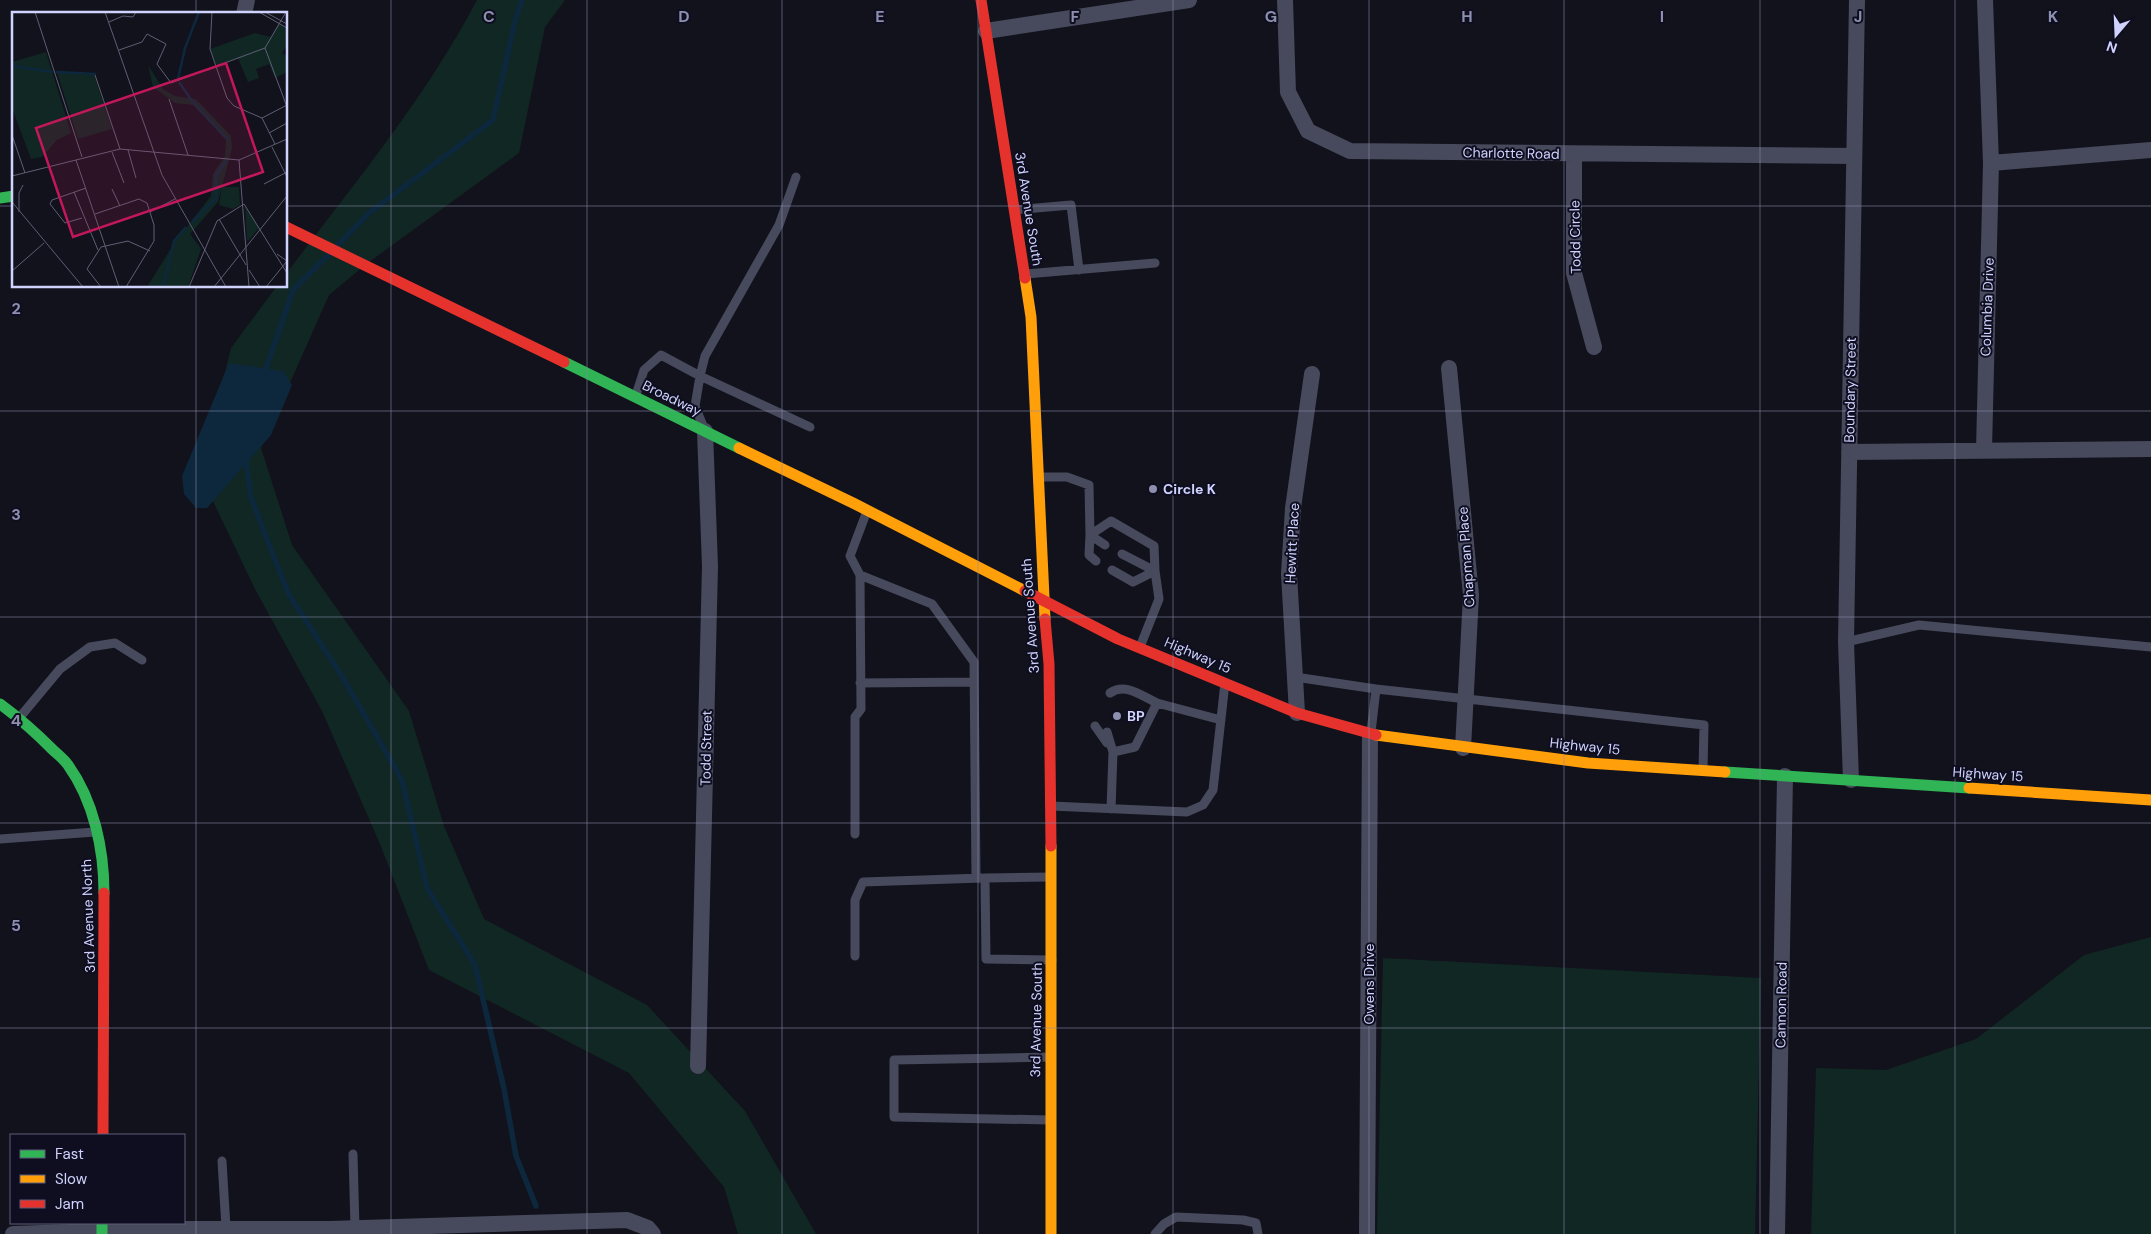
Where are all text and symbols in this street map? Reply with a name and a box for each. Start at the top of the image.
text: C [483,6,495,27]
text: D [678,6,690,27]
text: E [875,6,885,27]
text: F [1071,6,1080,27]
text: G [1265,6,1277,27]
text: H [1461,6,1473,27]
text: I [1660,6,1664,27]
text: J [1854,6,1862,27]
text: K [2048,6,2059,27]
north arrow [2091,10,2141,60]
inset map [12,12,288,288]
text: N [2104,37,2120,57]
street label: Charlotte Road [1462,143,1560,163]
street label: 3rd Avenue South [1011,151,1047,267]
street label: Todd Circle [1565,200,1585,274]
street label: Columbia Drive [1976,257,1998,357]
text: 2 [11,298,21,319]
street label: Boundary Street [1840,337,1860,443]
street label: Broadway [639,376,705,420]
place label: Circle K [1163,480,1216,498]
marker: Circle K [1147,483,1159,495]
street label: Hewitt Place [1281,502,1303,584]
text: 3 [11,504,21,525]
street label: Chapman Place [1453,506,1479,608]
street label: 3rd Avenue South [1017,558,1043,674]
street label: Highway 15 [1162,633,1234,677]
place label: BP [1127,707,1145,725]
text: 4 [11,710,21,731]
street label: Todd Street [696,710,716,786]
marker: BP [1111,710,1123,722]
street label: Highway 15 [1549,733,1621,759]
street label: Highway 15 [1952,763,2024,785]
street label: 3rd Avenue North [77,859,99,973]
text: 5 [11,915,21,936]
street label: Owens Drive [1360,943,1378,1025]
street label: 3rd Avenue South [1026,962,1046,1078]
street label: Cannon Road [1771,962,1791,1048]
legend [10,1134,185,1224]
text: Fast [55,1144,84,1164]
text: Slow [55,1169,88,1189]
text: Jam [55,1194,84,1214]

